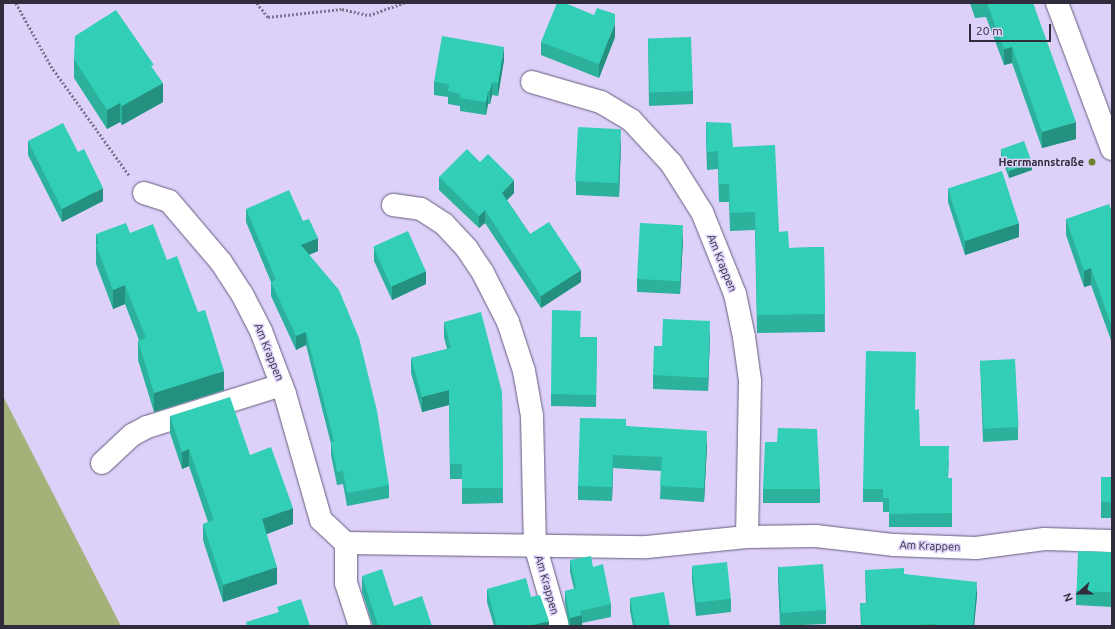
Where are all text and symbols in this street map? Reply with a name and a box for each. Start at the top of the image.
scale bar [971,16,1053,42]
text: 20 m [976,24,1003,37]
place label: Herrmannstraße [999,155,1084,169]
marker: Herrmannstraße [1087,157,1097,167]
street label: Am Krappen [704,232,740,294]
street label: Am Krappen [251,321,287,383]
street label: Am Krappen [899,538,961,554]
street label: Am Krappen [532,554,562,616]
north arrow [1059,573,1099,613]
text: N [1061,591,1075,603]

